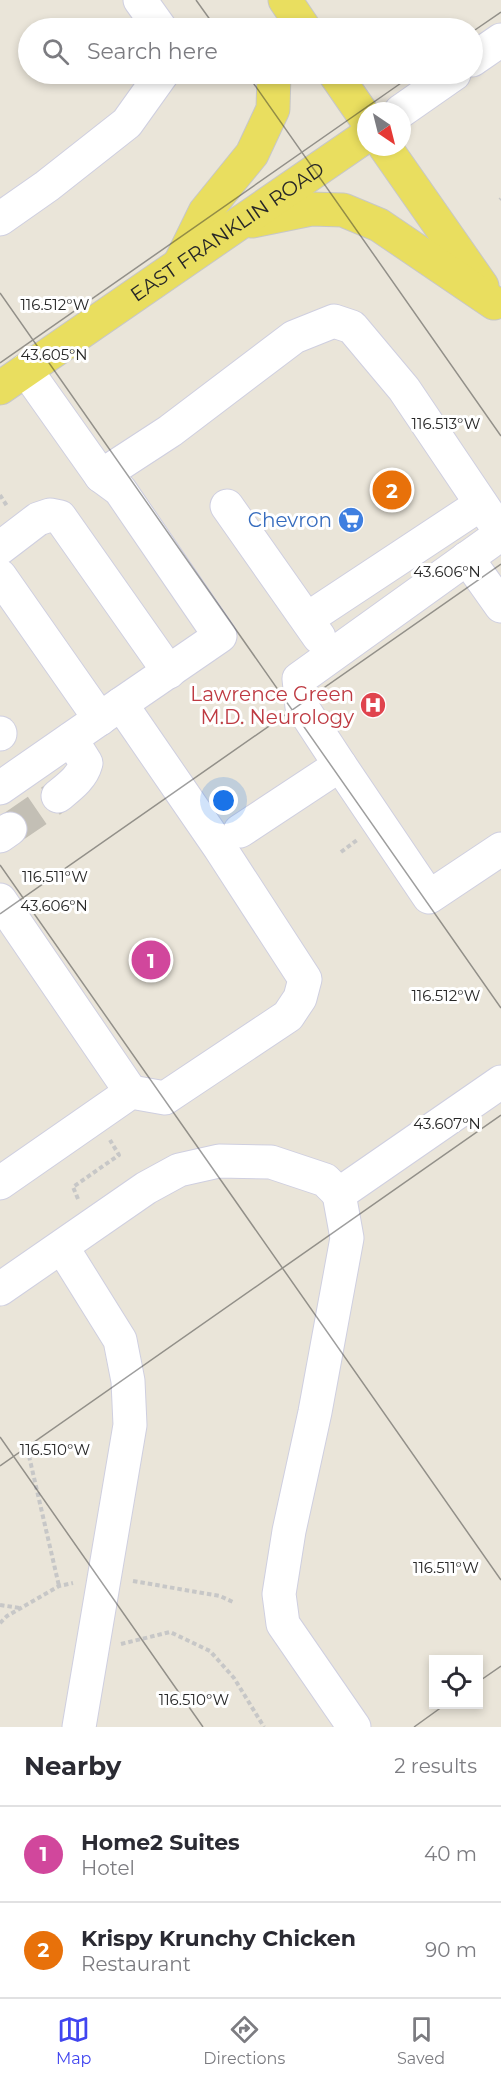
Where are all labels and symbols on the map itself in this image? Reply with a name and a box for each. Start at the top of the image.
north arrow [357,102,411,156]
street label: EAST FRANKLIN ROAD [126,156,329,307]
text: 116.512°W [20,295,90,314]
text: 43.605°N [21,345,87,364]
text: 116.513°W [412,414,481,433]
pin: 2 [372,468,412,512]
supermarket icon: Chevron [336,505,366,535]
place label: Chevron [248,508,332,532]
text: 43.606°N [413,562,481,581]
place label: Lawrence Green M.D. Neurology [190,682,354,729]
hospital icon: Lawrence Green M.D. Neurology [358,690,388,720]
your location [209,786,238,815]
text: 116.511°W [22,867,88,886]
text: 43.606°N [20,896,88,915]
pin: 1 [132,938,170,982]
text: 116.512°W [411,986,481,1005]
text: 43.607°N [413,1114,481,1133]
text: 116.510°W [20,1440,91,1459]
text: 116.511°W [413,1558,479,1577]
text: 116.510°W [159,1690,230,1709]

